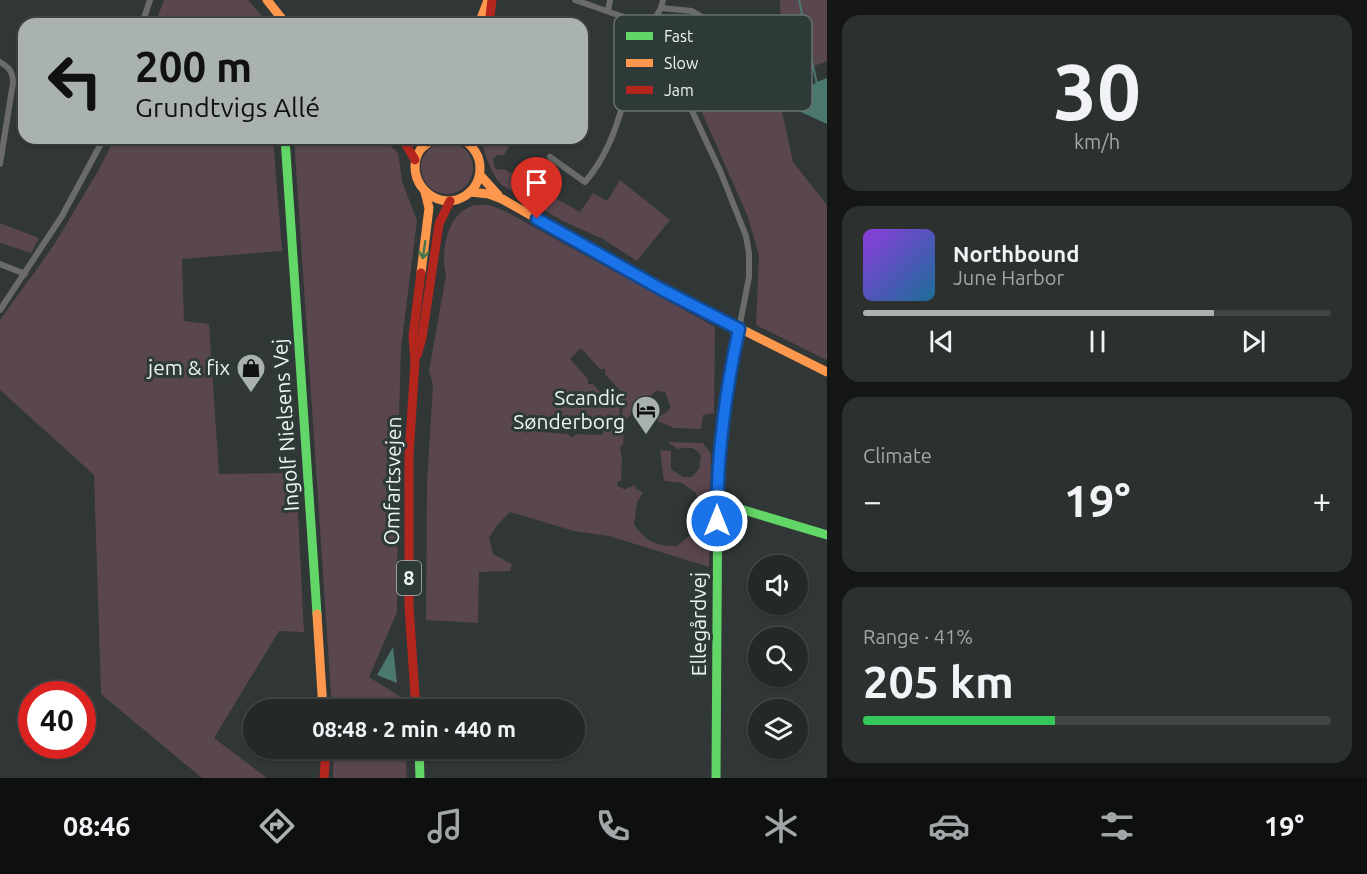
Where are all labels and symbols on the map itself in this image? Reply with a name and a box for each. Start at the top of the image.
legend [614,15,812,111]
text: Fast [664,27,694,45]
text: Slow [664,54,699,72]
text: Jam [664,81,694,99]
pin [511,157,562,219]
one-way arrow [419,240,430,260]
street label: Ingolf Nielsens Vej [267,338,303,512]
shop icon: jem & fix [235,352,267,394]
place label: jem & fix [146,355,230,379]
place label: Scandic Sønderborg [513,385,625,433]
hotel icon: Scandic Sønderborg [630,394,662,436]
street label: Omfartsvejen [379,416,405,546]
position arrow [685,489,749,553]
road number: 8 [397,561,421,595]
street label: Ellegårdvej [686,572,710,676]
speed limit sign: 40 [18,681,96,759]

